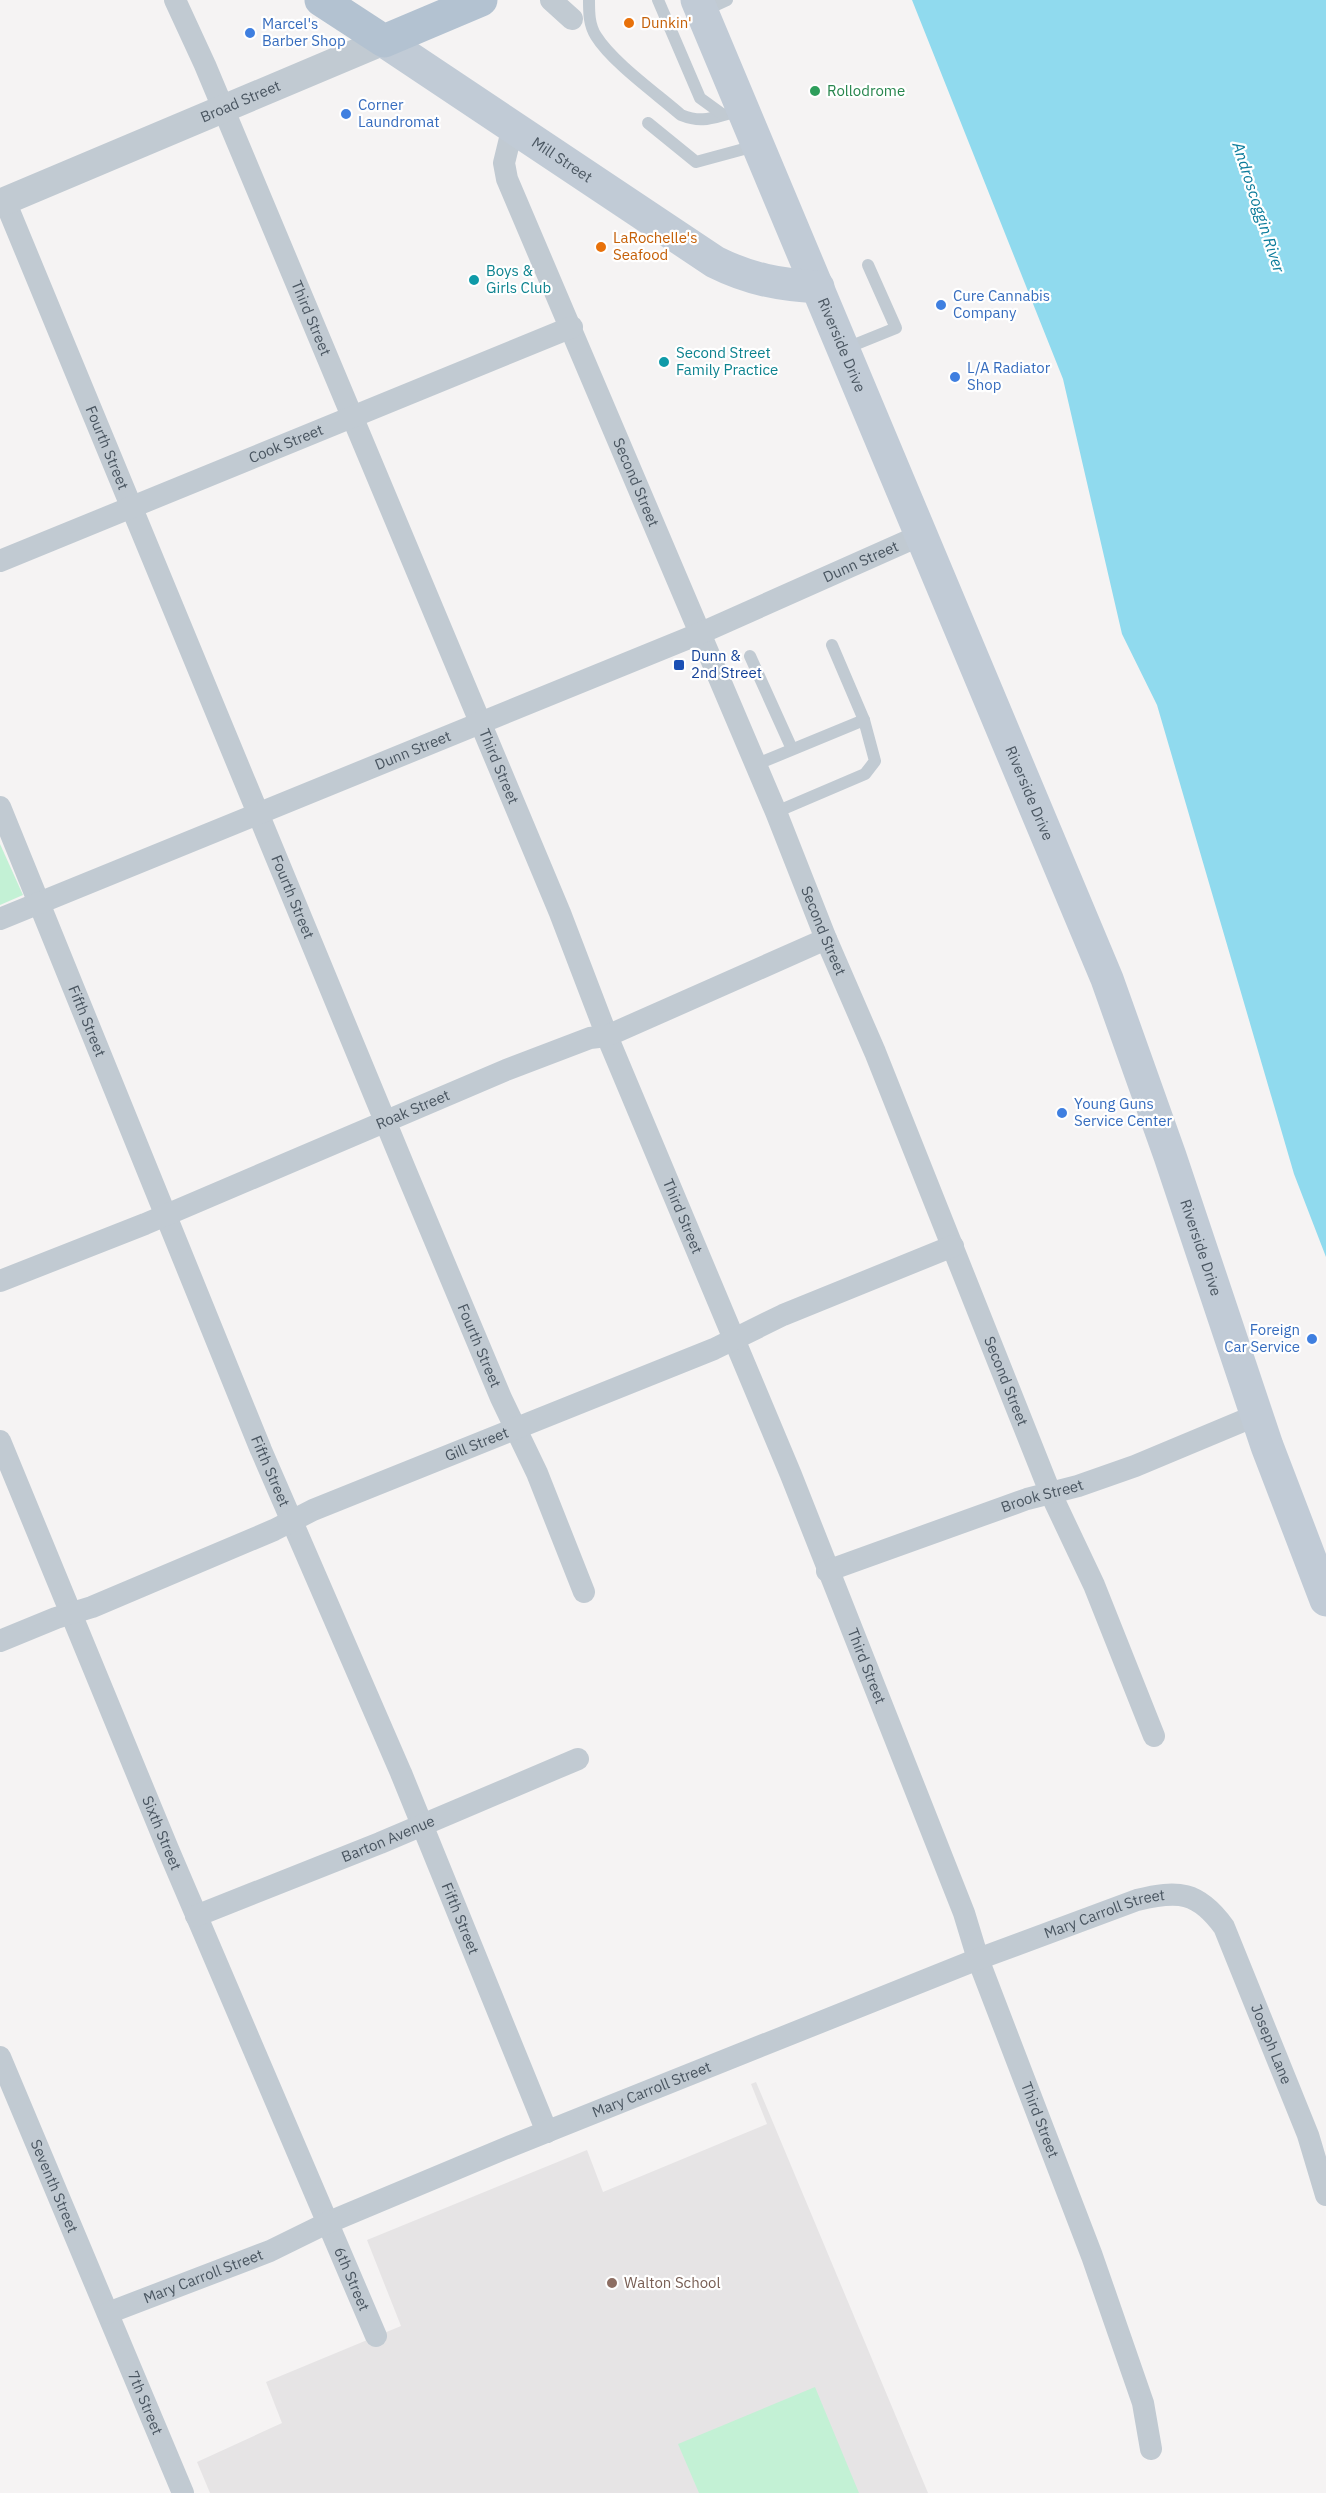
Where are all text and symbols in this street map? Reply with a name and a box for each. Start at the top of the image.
place label: Dunkin' [641,13,692,32]
place label: Marcel's Barber Shop [262,14,346,50]
marker: Dunkin' [622,16,636,30]
marker: Marcel's Barber Shop [243,26,257,40]
street label: Broad Street [197,76,283,126]
place label: Rollodrome [827,81,905,100]
marker: Rollodrome [808,84,822,98]
place label: Corner Laundromat [358,95,439,131]
marker: Corner Laundromat [339,107,353,121]
street label: Mill Street [528,132,596,186]
water label: Androscoggin River [1228,138,1290,276]
place label: LaRochelle's Seafood [613,228,698,264]
marker: LaRochelle's Seafood [594,240,608,254]
place label: Boys & Girls Club [486,261,551,297]
marker: Boys & Girls Club [467,273,481,287]
street label: Third Street [287,277,336,358]
place label: Cure Cannabis Company [953,286,1050,322]
street label: Riverside Drive [814,295,870,395]
marker: Cure Cannabis Company [934,298,948,312]
place label: Second Street Family Practice [676,343,778,379]
marker: Second Street Family Practice [657,355,671,369]
place label: L/A Radiator Shop [967,358,1051,394]
marker: L/A Radiator Shop [948,370,962,384]
street label: Fourth Street [82,403,133,492]
street label: Cook Street [246,420,326,467]
street label: Second Street [609,435,664,530]
street label: Dunn Street [820,536,901,586]
place label: Dunn & 2nd Street [691,646,762,682]
marker: Dunn & 2nd Street [672,658,686,672]
street label: Dunn Street [372,726,454,774]
street label: Third Street [475,726,523,807]
street label: Riverside Drive [1001,743,1058,843]
street label: Fourth Street [267,852,319,942]
street label: Second Street [797,883,851,978]
street label: Fifth Street [64,982,110,1059]
street label: Roak Street [373,1085,452,1133]
place label: Young Guns Service Center [1074,1094,1172,1130]
marker: Young Guns Service Center [1055,1106,1069,1120]
street label: Third Street [659,1176,707,1256]
street label: Riverside Drive [1176,1197,1226,1298]
street label: Fourth Street [454,1301,506,1390]
place label: Foreign Car Service [1224,1320,1300,1356]
marker: Foreign Car Service [1305,1332,1319,1346]
street label: Second Street [980,1333,1033,1429]
street label: Gill Street [442,1423,511,1465]
street label: Fifth Street [247,1433,294,1509]
street label: Brook Street [998,1475,1086,1517]
street label: Third Street [843,1625,890,1706]
street label: Sixth Street [138,1793,186,1873]
street label: Barton Avenue [339,1811,438,1866]
street label: Fifth Street [438,1880,484,1957]
street label: Mary Carroll Street [1041,1885,1166,1943]
street label: Joseph Lane [1247,2001,1296,2087]
street label: Mary Carroll Street [589,2057,714,2122]
street label: Third Street [1017,2079,1063,2160]
street label: Seventh Street [27,2136,83,2235]
street label: 6th Street [330,2244,374,2314]
street label: Mary Carroll Street [141,2245,266,2308]
place label: Walton School [624,2273,721,2292]
marker: Walton School [605,2276,619,2290]
street label: 7th Street [124,2368,167,2437]

